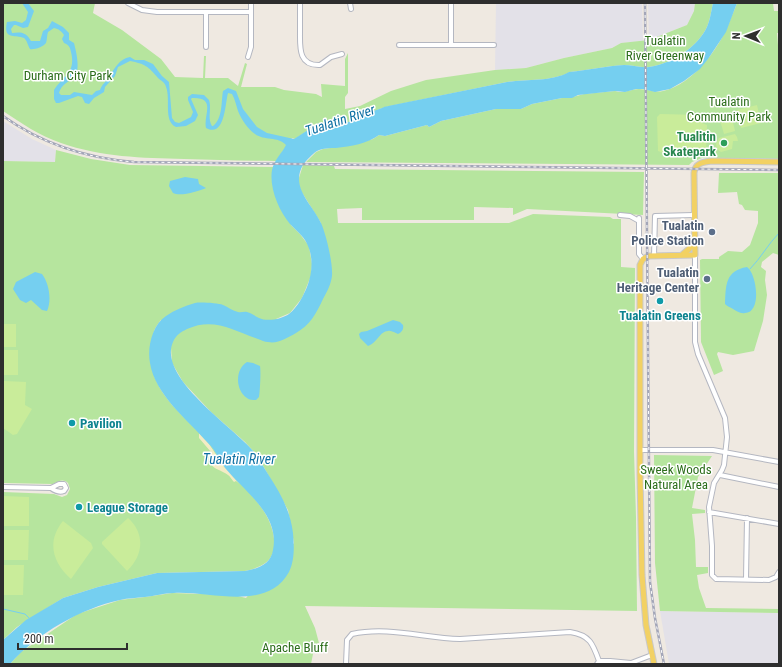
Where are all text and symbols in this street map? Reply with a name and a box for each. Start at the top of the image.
north arrow [726,16,766,56]
text: N [730,32,743,39]
park label: Tualatin River Greenway [626,33,705,63]
park label: Durham City Park [24,68,112,83]
park label: Tualatin Community Park [687,94,771,124]
water label: Tualatin River [303,101,378,139]
place label: Tualitin Skatepark [663,129,717,159]
marker: Tualitin Skatepark [719,138,729,148]
place label: Tualatin Police Station [631,218,704,248]
marker: Tualatin Police Station [707,227,717,237]
place label: Tualatin Heritage Center [617,265,700,295]
marker: Tualatin Heritage Center [702,274,712,284]
marker: Tualatin Greens [655,296,665,306]
place label: Tualatin Greens [619,308,701,323]
place label: Pavilion [80,416,122,431]
marker: Pavilion [67,418,77,428]
water label: Tualatin River [203,451,276,467]
park label: Sweek Woods Natural Area [640,462,712,492]
place label: League Storage [87,500,168,515]
marker: League Storage [74,502,84,512]
scale bar [18,625,127,651]
text: 200 m [24,632,54,646]
park label: Apache Bluff [262,640,328,655]

